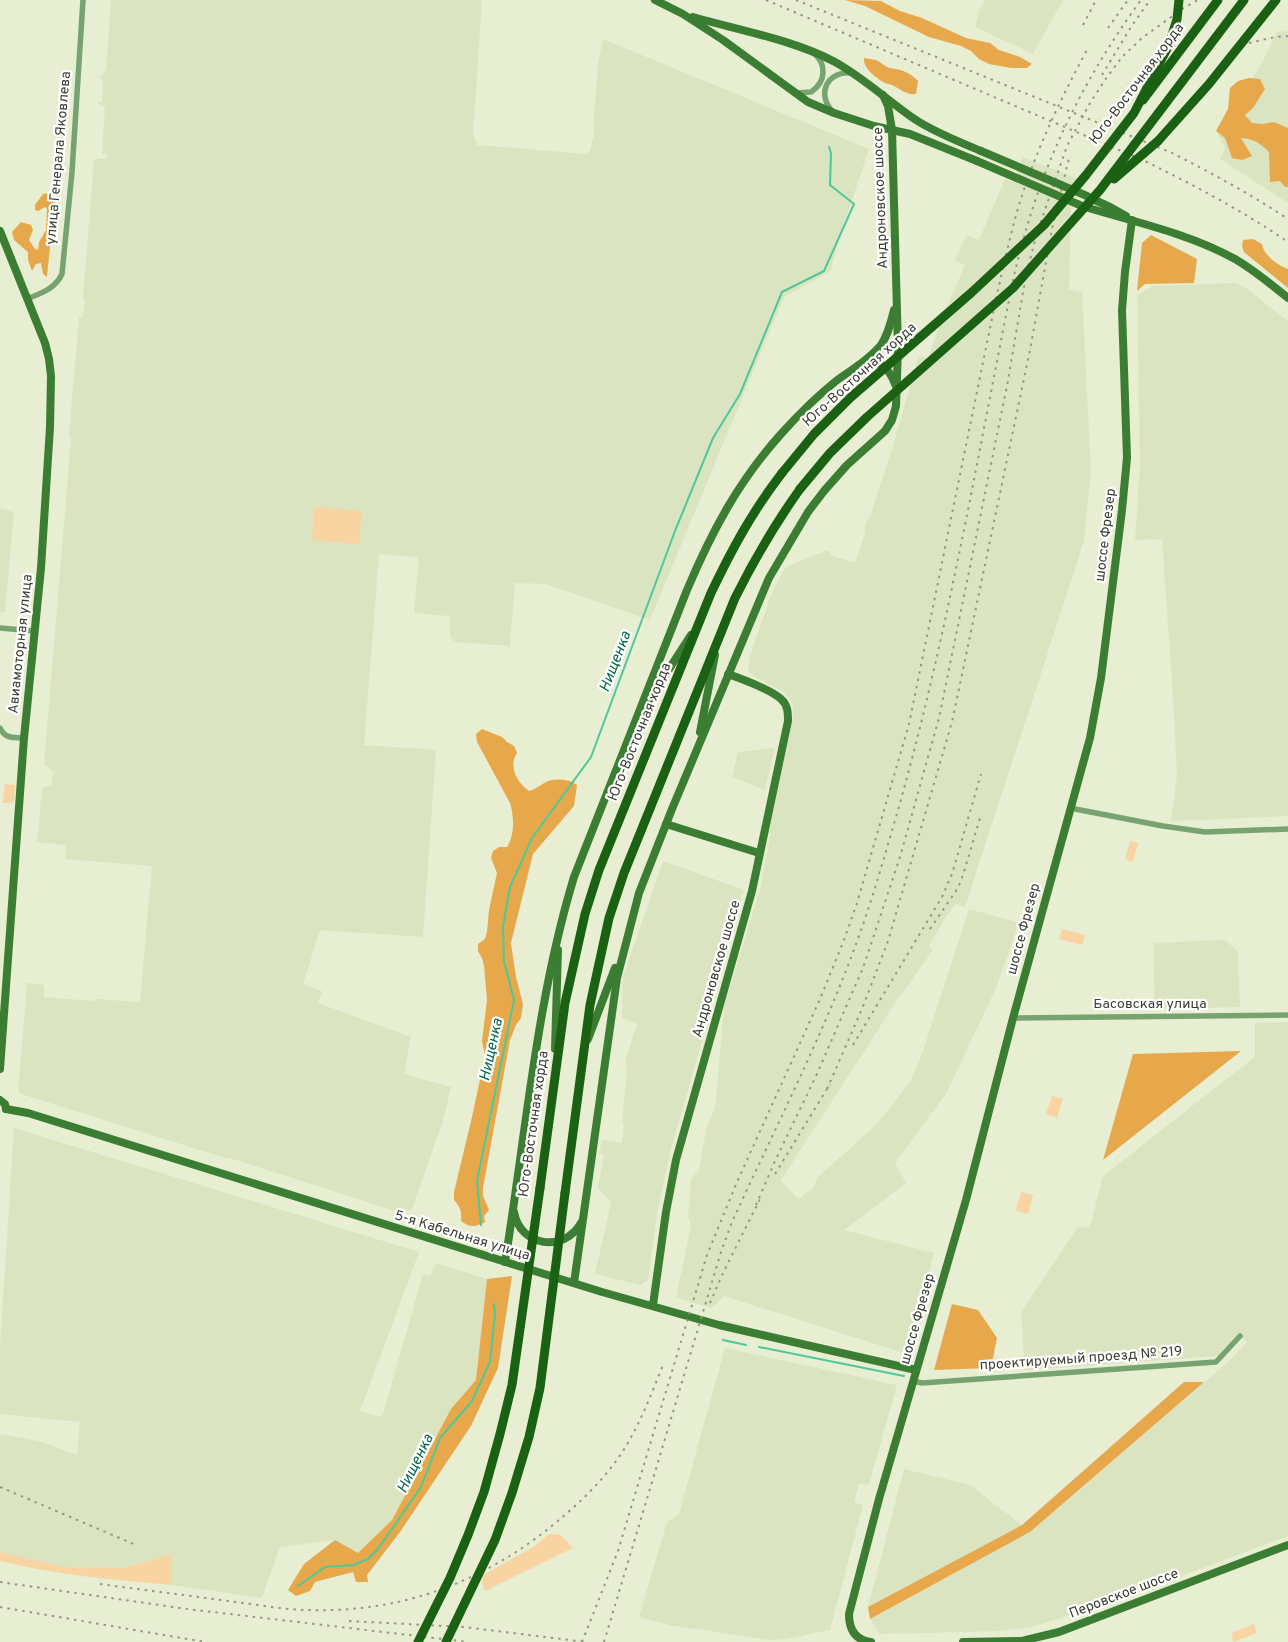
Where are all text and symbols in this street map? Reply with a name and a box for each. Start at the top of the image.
street label: Юго-Восточная хорда [1086,20,1188,148]
street label: улица Генерала Яковлева [43,71,75,245]
street label: Андроновское шоссе [870,127,892,269]
street label: Юго-Восточная хорда [800,319,920,431]
street label: шоссе Фрезер [1092,487,1120,583]
street label: Авиамоторная улица [5,574,37,714]
water label: Нищенка [596,629,636,695]
street label: Юго-Восточная хорда [605,660,675,804]
street label: шоссе Фрезер [1004,881,1044,977]
street label: Андроновское шоссе [689,898,745,1040]
street label: Басовская улица [1093,996,1207,1013]
water label: Нищенка [476,1017,508,1083]
street label: Юго-Восточная хорда [515,1050,553,1198]
street label: 5-я Кабельная улица [392,1207,532,1265]
street label: шоссе Фрезер [897,1271,939,1366]
street label: проектируемый проезд № 219 [979,1343,1183,1375]
water label: Нищенка [394,1431,439,1497]
street label: Перовское шоссе [1067,1565,1181,1623]

